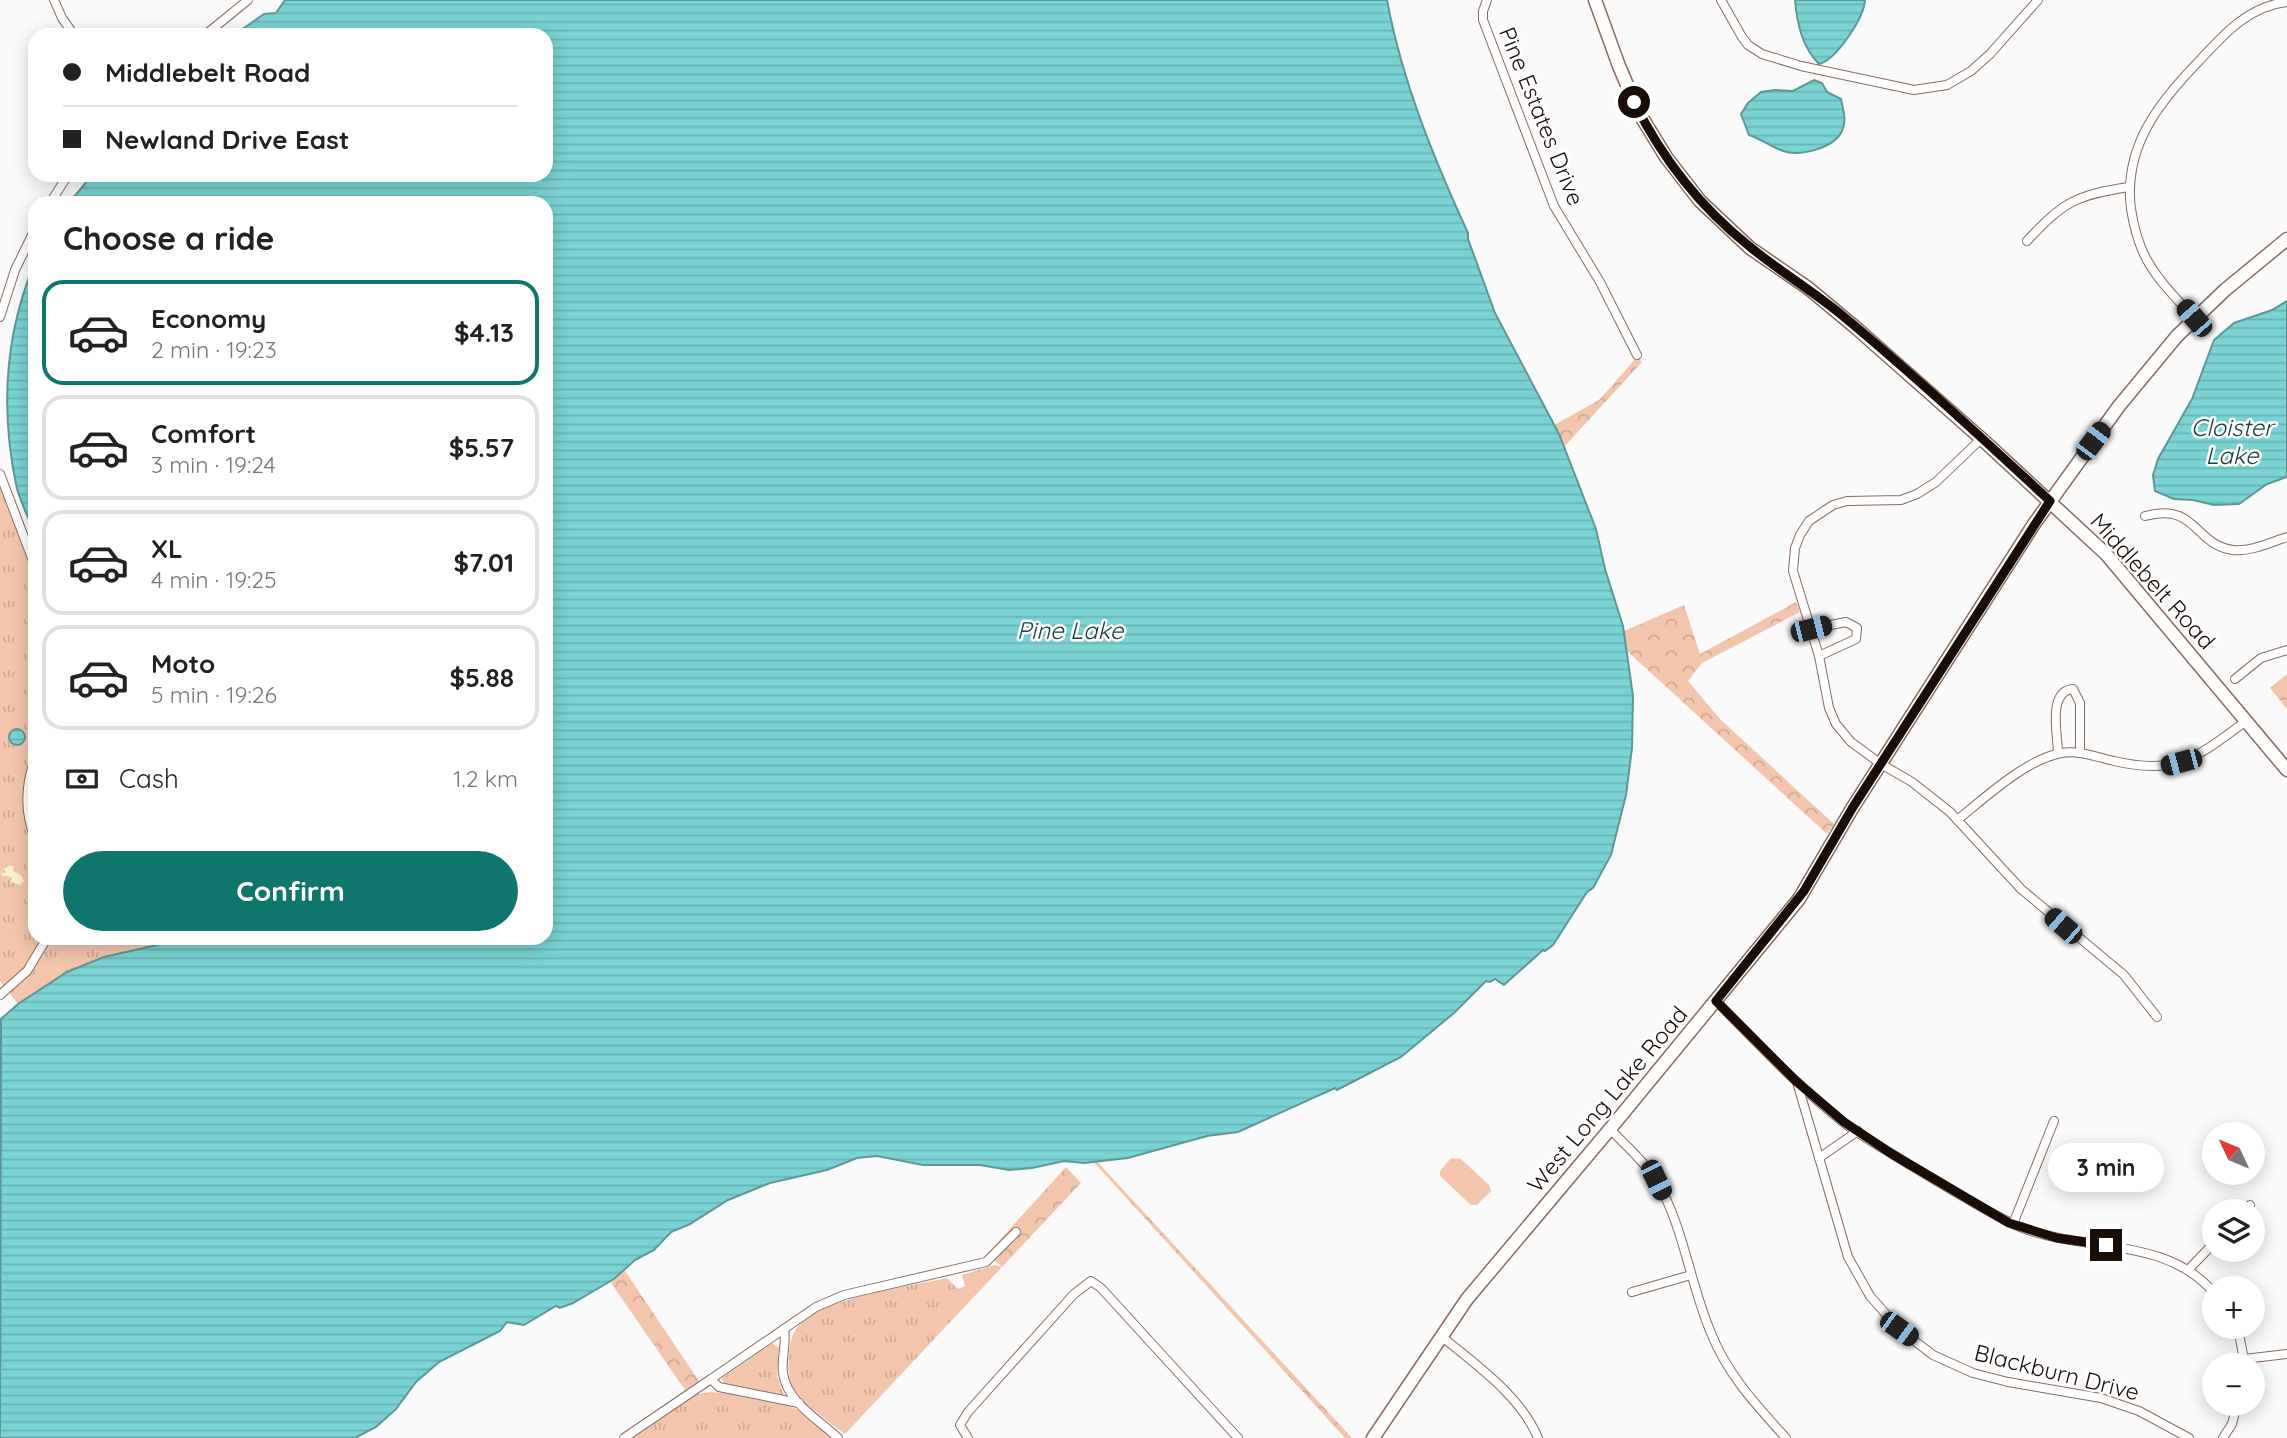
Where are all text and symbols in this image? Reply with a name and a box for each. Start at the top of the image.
street label: Pine Estates Drive [1493,23,1591,209]
text: Middlebelt Road [105,56,310,89]
route start [1618,86,1650,118]
text: Newland Drive East [105,123,349,156]
text: Choose a ride [63,218,275,258]
car [2173,295,2216,341]
icon: car [67,301,130,364]
text: Economy [151,302,266,335]
text: $4.13 [454,316,514,349]
text: 2 min · 19:23 [151,335,277,364]
water label: Cloister Lake [2191,412,2276,470]
icon: car [67,416,130,479]
text: Comfort [151,417,256,450]
car [2072,418,2115,464]
text: $5.57 [449,431,514,464]
text: 3 min · 19:24 [151,450,276,479]
street label: Middlebelt Road [2084,507,2222,655]
icon: car [67,531,130,594]
text: XL [151,532,183,565]
text: $7.01 [453,546,514,579]
text: 4 min · 19:25 [151,565,277,594]
car [1789,614,1834,644]
water label: Pine Lake [1017,615,1125,645]
icon: car [67,646,130,709]
text: Moto [151,647,215,680]
text: $5.88 [450,661,514,694]
text: 5 min · 19:26 [151,680,277,709]
car [2158,746,2205,778]
icon: cash [63,760,101,798]
text: Cash [119,762,179,795]
text: 1.2 km [453,764,518,793]
button: Confirm [63,851,518,931]
car [2041,904,2086,948]
street label: West Long Lake Road [1521,1000,1693,1198]
north arrow [2202,1122,2264,1185]
map controls [2202,1122,2265,1416]
callout: 3 min [2048,1144,2164,1192]
text: 3 min [2076,1153,2136,1182]
car [1638,1157,1675,1203]
button: layers [2202,1199,2265,1262]
route end [2090,1229,2122,1261]
button: + [2202,1276,2265,1339]
car [1876,1308,1923,1350]
street label: Blackburn Drive [1971,1337,2143,1407]
button: − [2202,1353,2265,1416]

